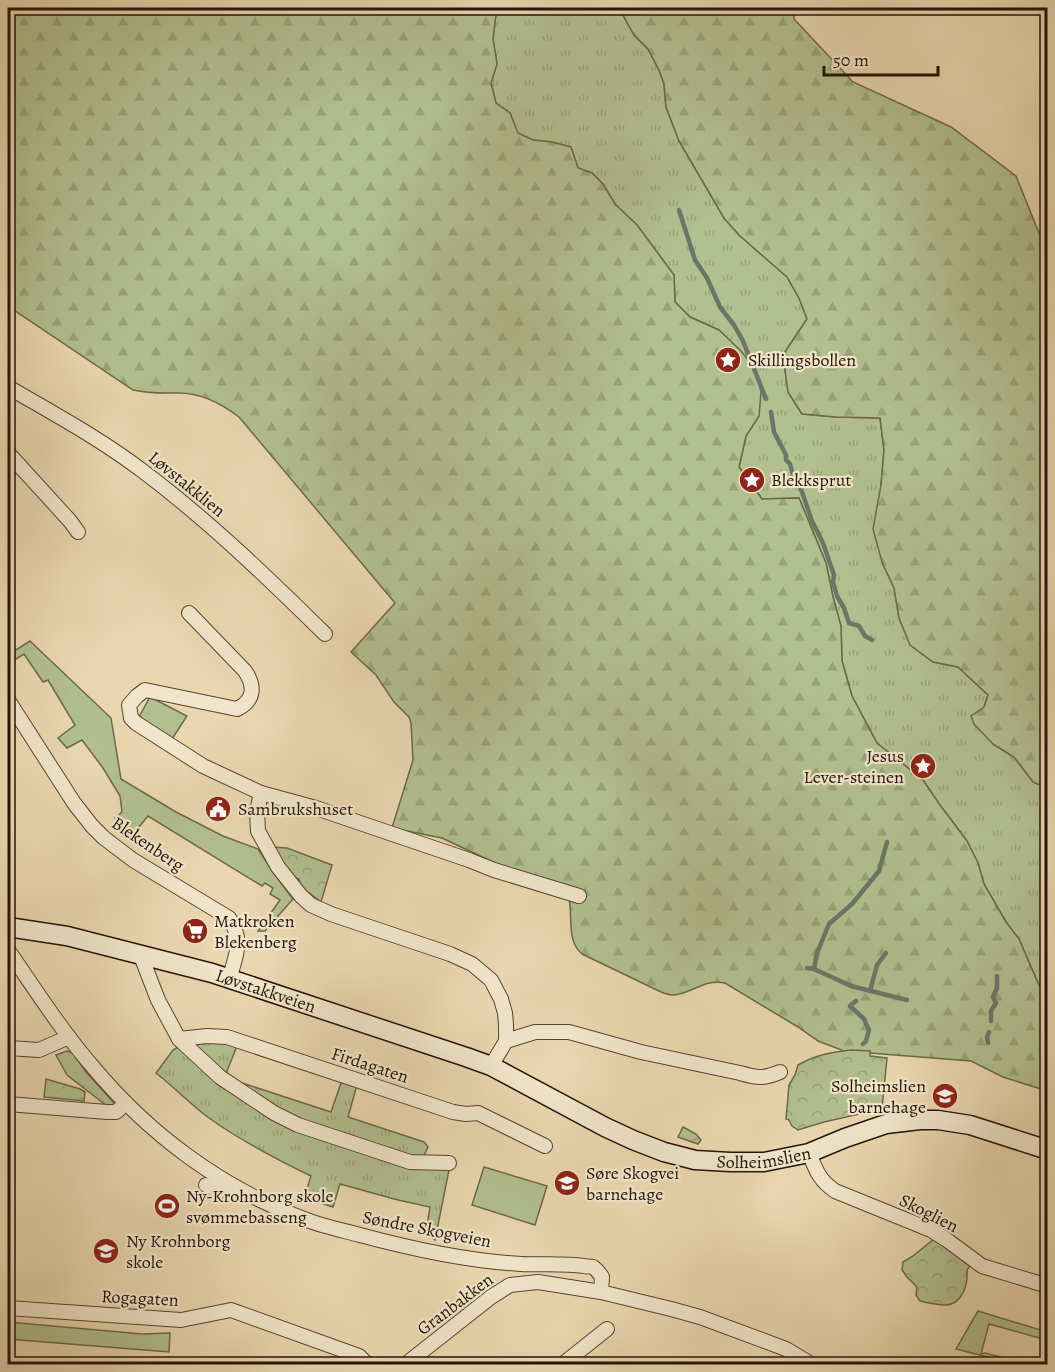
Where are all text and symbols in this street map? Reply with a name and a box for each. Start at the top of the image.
scale bar [824,39,938,77]
text: 50 m [833,48,869,72]
place icon: Skillingsbollen [713,345,743,375]
place label: Skillingsbollen [748,348,856,372]
street label: Løvstakklien [143,446,231,523]
place icon: Blekksprut [737,465,767,495]
place label: Blekksprut [771,468,851,492]
place label: Jesus Lever-steinen [804,744,904,789]
place icon: Jesus Lever-steinen [908,751,938,781]
public building icon: Sambrukshuset [203,794,233,824]
place label: Sambrukshuset [238,797,353,821]
street label: Blekenberg [107,811,189,877]
place label: Matkroken Blekenberg [214,909,297,954]
supermarket icon: Matkroken Blekenberg [180,916,210,946]
street label: Løvstakkveien [213,963,319,1019]
street label: Firdagaten [328,1041,412,1089]
place label: Solheimslien barnehage [831,1074,926,1119]
school or university icon: Solheimslien barnehage [930,1081,960,1111]
street label: Solheimslien [716,1141,813,1174]
place label: Søre Skogvei barnehage [586,1161,679,1206]
school or university icon: Søre Skogvei barnehage [552,1168,582,1198]
place label: Ny-Krohnborg skole svømmebasseng [186,1184,333,1229]
street label: Skoglien [895,1188,963,1238]
sports icon: Ny-Krohnborg skole svømmebasseng [152,1191,182,1221]
street label: Søndre Skogveien [361,1205,494,1253]
place label: Ny Krohnborg skole [126,1229,230,1274]
school or university icon: Ny Krohnborg skole [91,1236,121,1266]
street label: Granbakken [412,1267,498,1341]
street label: Rogagaten [101,1284,180,1312]

